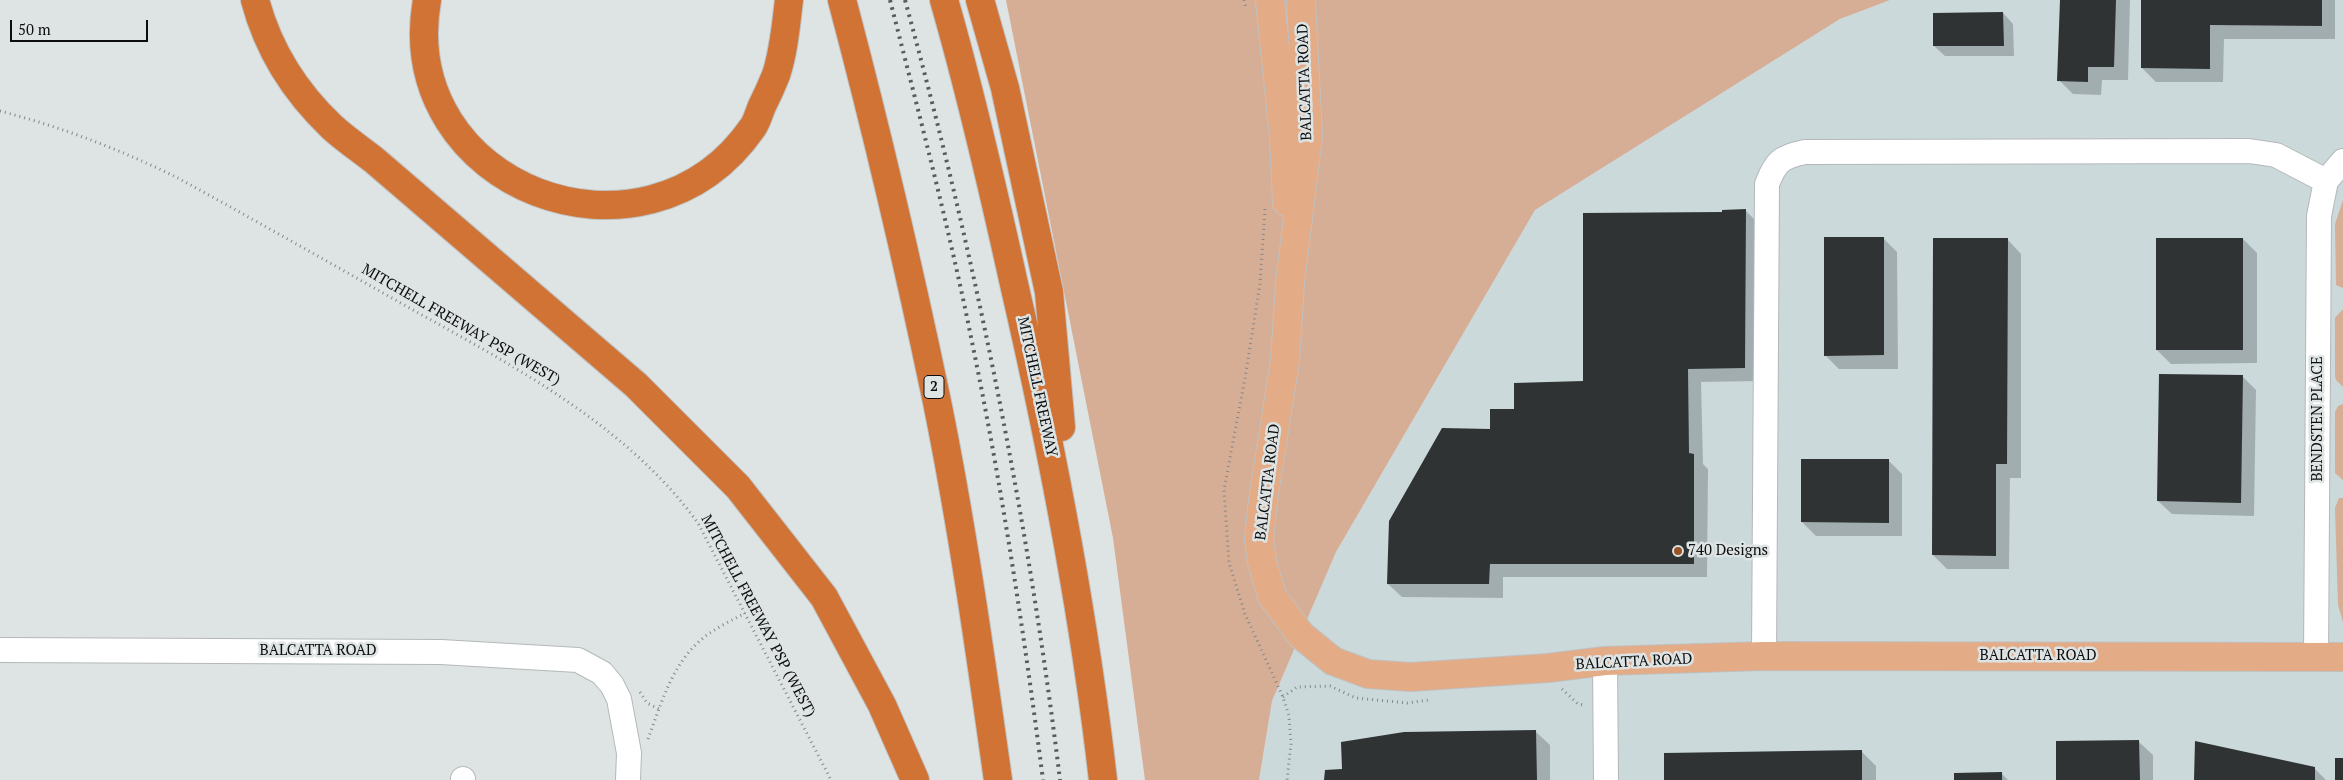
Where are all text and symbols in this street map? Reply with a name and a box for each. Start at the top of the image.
scale bar [12,10,150,42]
text: 50 m [18,19,51,39]
street label: BALCATTA ROAD [1294,23,1316,141]
street label: MITCHELL FREEWAY PSP (WEST) [358,261,564,389]
street label: MITCHELL FREEWAY [1013,315,1061,459]
street label: BENDSTEN PLACE [2309,356,2327,482]
road number: 2 [924,376,944,398]
street label: BALCATTA ROAD [1252,423,1284,541]
street label: MITCHELL FREEWAY PSP (WEST) [697,512,819,720]
place label: 740 Designs [1688,542,1768,560]
marker: 740 Designs [1672,545,1684,557]
street label: BALCATTA ROAD [259,642,377,660]
street label: BALCATTA ROAD [1979,647,2097,665]
street label: BALCATTA ROAD [1575,650,1693,674]

